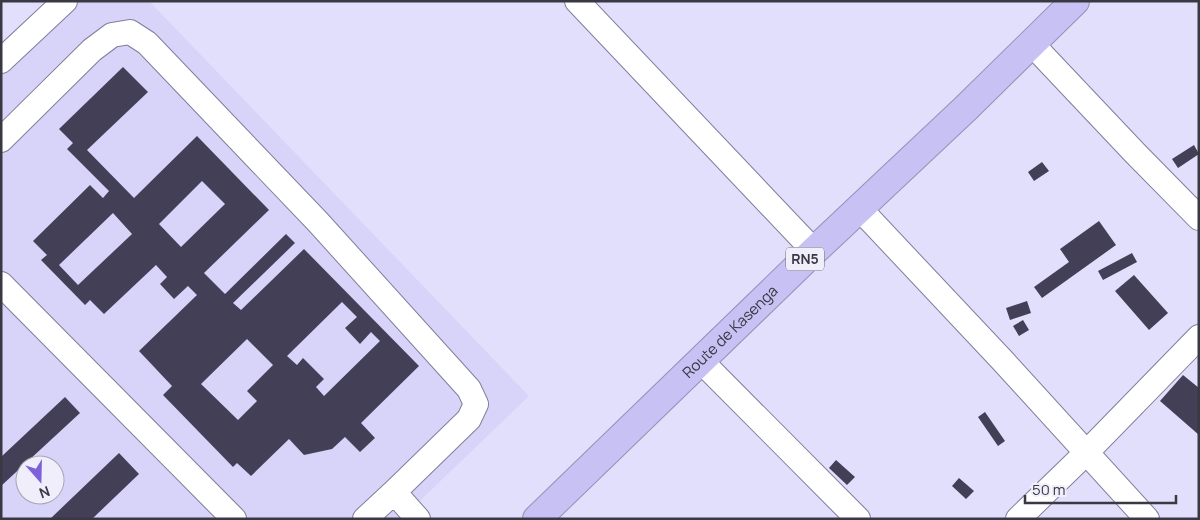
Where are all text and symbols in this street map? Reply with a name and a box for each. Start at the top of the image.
road number: RN5 [786,248,824,270]
street label: Route de Kasenga [678,280,782,383]
north arrow [15,455,65,505]
scale bar [1025,472,1176,504]
text: 50 m [1032,479,1066,500]
text: N [37,482,53,503]

